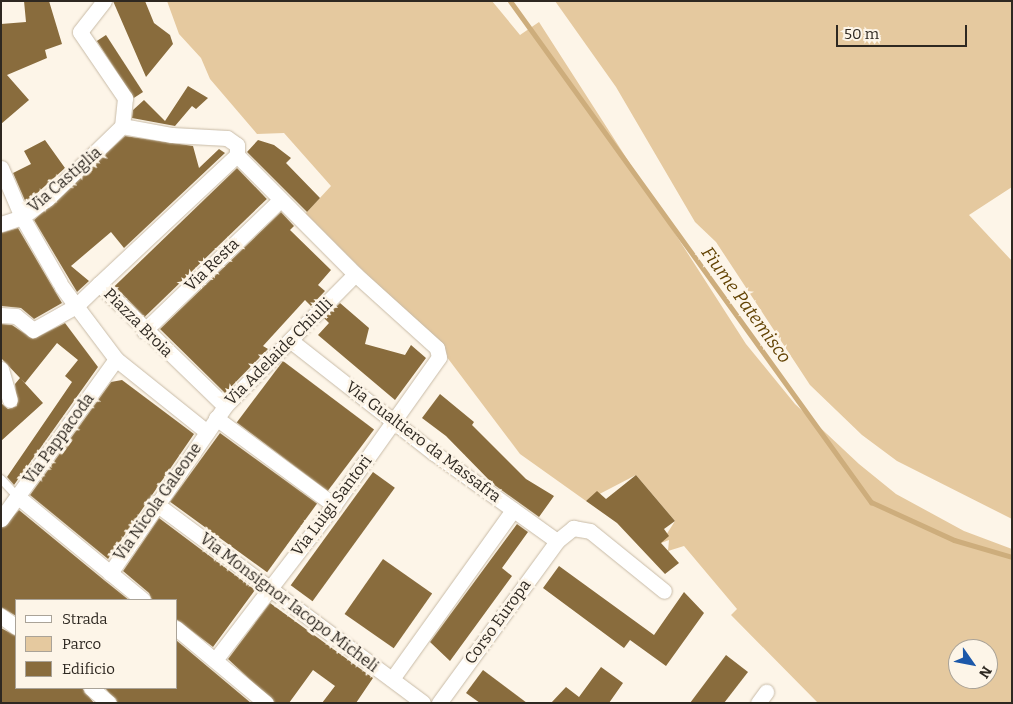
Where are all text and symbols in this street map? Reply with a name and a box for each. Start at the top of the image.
scale bar [838,15,969,47]
text: 50 m [844,25,879,43]
street label: Via Castiglia [25,143,105,217]
street label: Via Resta [181,235,243,295]
water label: Fiume Patemisco [696,243,796,367]
street label: Piazza Broia [100,285,176,361]
street label: Via Adelaide Chiulli [221,294,337,410]
street label: Via Gualtiero da Massafra [342,377,504,507]
street label: Via Pappacoda [20,390,98,488]
street label: Via Nicola Galeone [110,439,206,565]
street label: Via Luigi Santori [288,452,376,560]
street label: Via Monsignor Iacopo Micheli [196,529,382,677]
street label: Corso Europa [461,576,535,668]
legend [15,599,178,689]
text: Strada [62,610,108,628]
text: Parco [62,635,101,653]
north arrow [948,639,998,689]
text: Edificio [62,660,115,678]
text: N [975,663,995,681]

